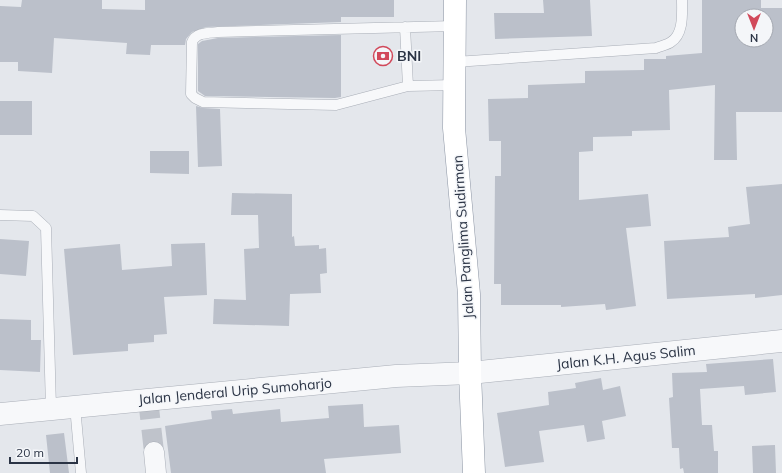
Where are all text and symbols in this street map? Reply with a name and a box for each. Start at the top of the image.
north arrow [734,8,774,48]
text: N [750,31,758,45]
bank icon: BNI [372,45,394,67]
place label: BNI [397,47,421,65]
street label: Jalan Panglima Sudirman [448,155,478,319]
street label: Jalan K.H. Agus Salim [556,341,696,373]
street label: Jalan Jenderal Urip Sumoharjo [137,374,333,408]
scale bar [10,439,77,465]
text: 20 m [16,445,44,460]

